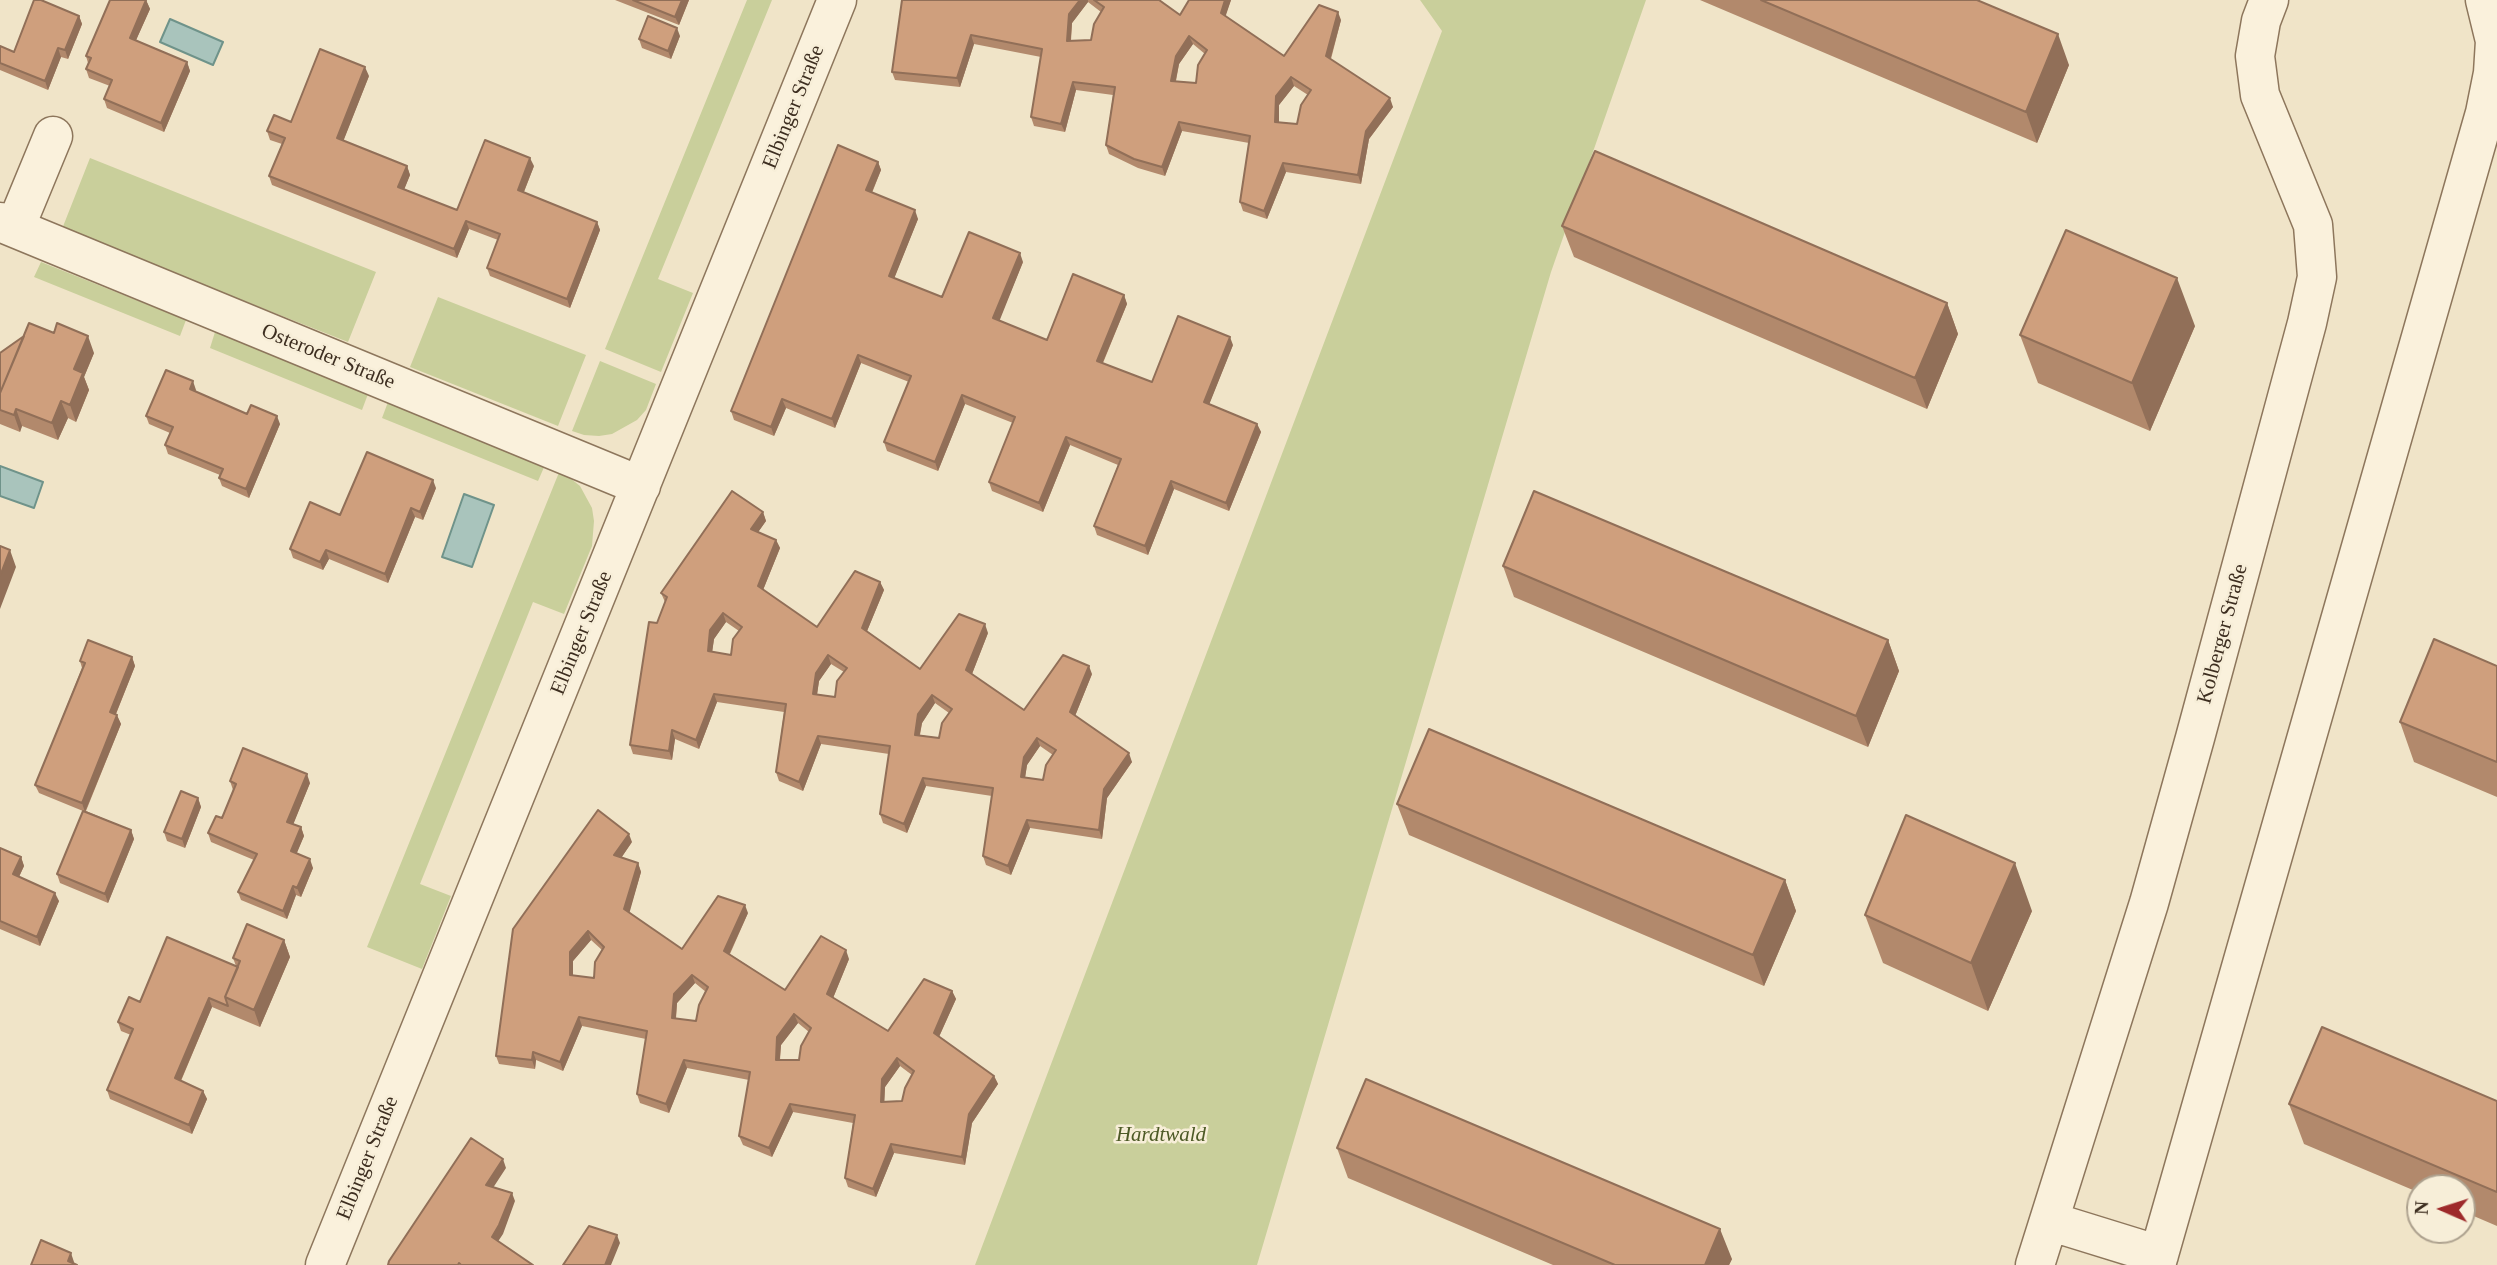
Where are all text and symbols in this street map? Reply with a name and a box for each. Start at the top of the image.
street label: Elbinger Straße [758,41,830,173]
street label: Osteroder Straße [258,319,398,395]
street label: Kolberger Straße [2192,561,2254,707]
street label: Elbinger Straße [546,567,618,699]
street label: Elbinger Straße [332,1092,404,1224]
park label: Hardtwald [1116,1122,1206,1148]
north arrow [2406,1174,2476,1244]
text: N [2411,1201,2432,1215]

